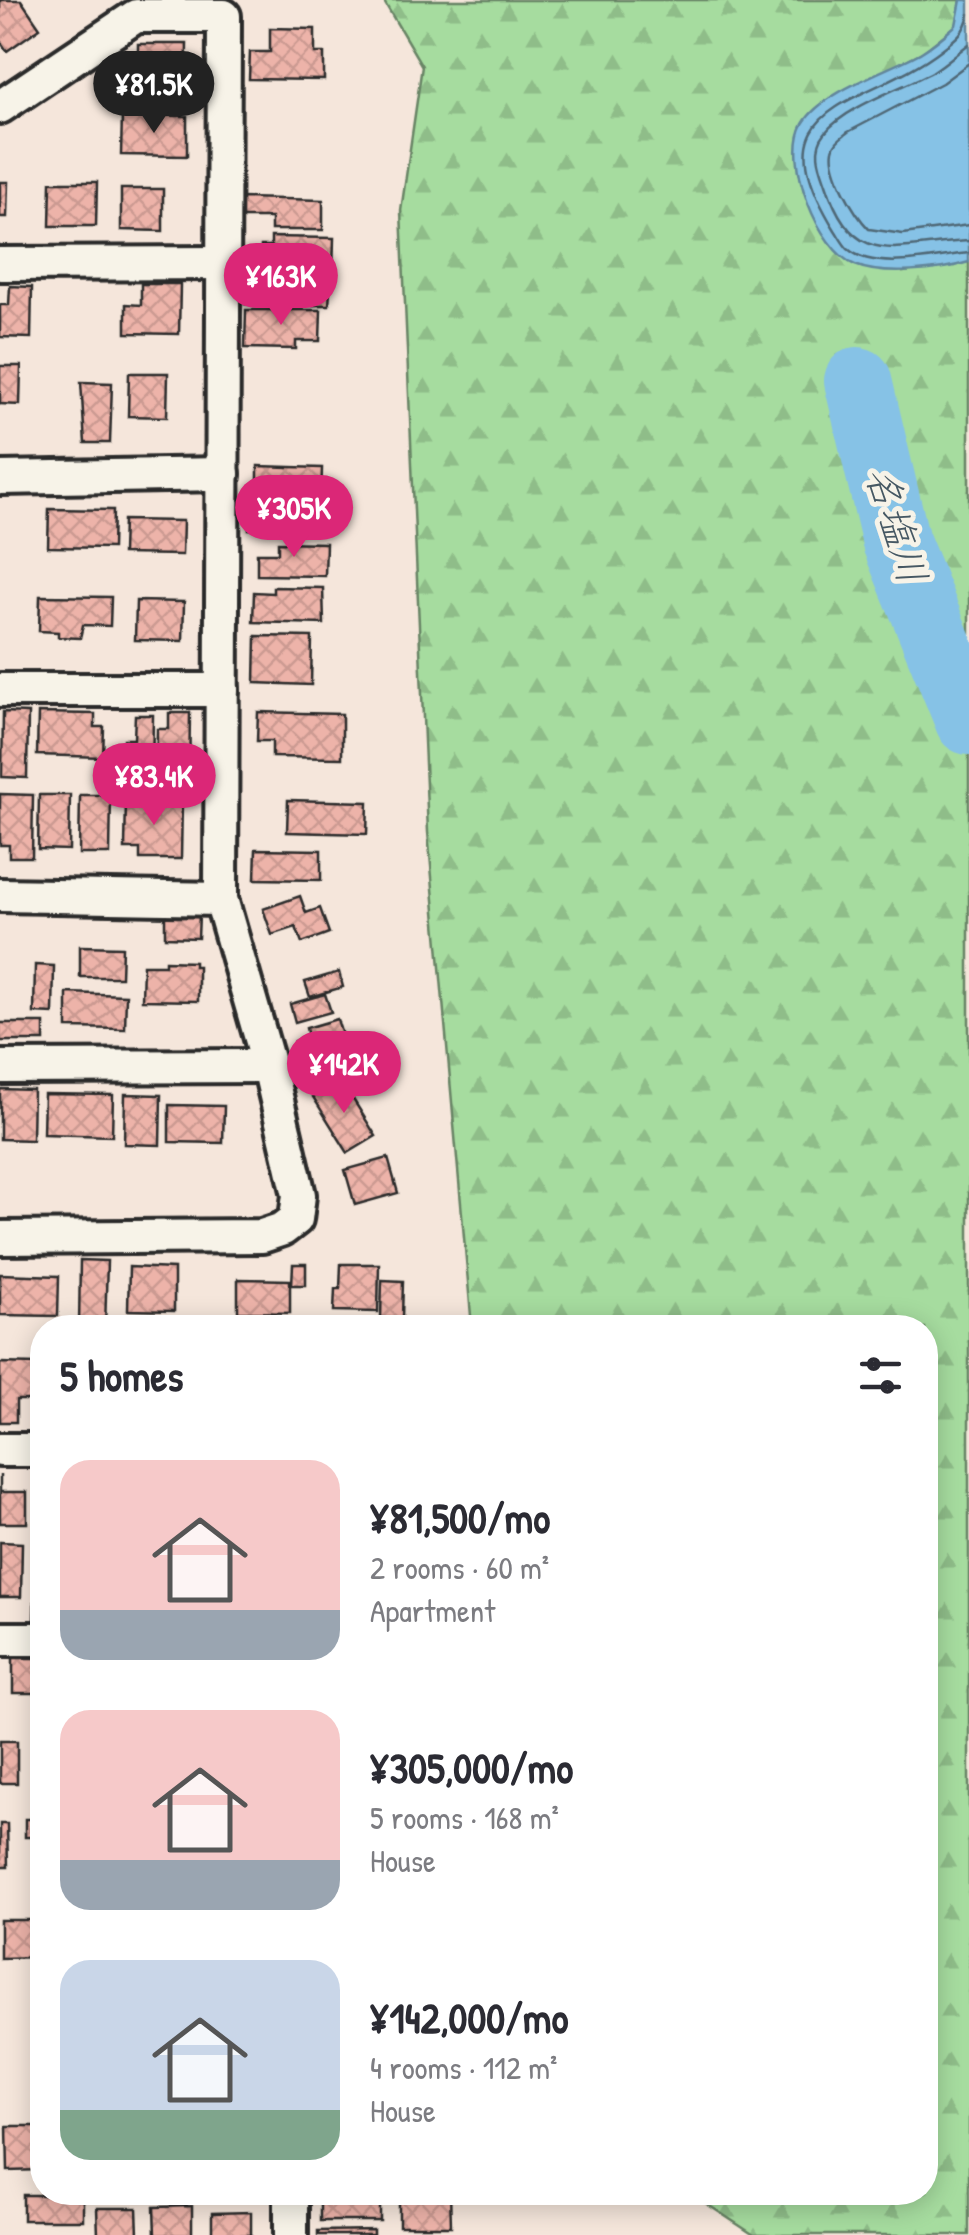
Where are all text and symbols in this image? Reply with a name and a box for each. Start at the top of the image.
pin: ¥81.5K [73,51,235,136]
text: ¥81.5K [115,62,193,105]
pin: ¥163K [211,243,351,328]
text: ¥163K [246,254,316,297]
water label: 名塩川 [855,459,941,590]
pin: ¥305K [224,475,364,560]
text: ¥305K [257,486,331,529]
pin: ¥83.4K [73,743,235,828]
text: ¥83.4K [115,754,193,797]
pin: ¥142K [274,1031,414,1116]
text: ¥142K [309,1042,379,1085]
text: 5 homes [60,1347,183,1404]
icon: filters [853,1348,908,1403]
text: ¥81,500/mo [370,1489,550,1546]
icon: home [140,1500,260,1620]
text: 2 rooms · 60 m² [370,1546,549,1589]
text: Apartment [370,1589,495,1632]
text: ¥305,000/mo [370,1739,573,1796]
icon: home [140,1750,260,1870]
text: 5 rooms · 168 m² [370,1796,559,1839]
text: House [370,1839,436,1882]
text: ¥142,000/mo [370,1989,568,2046]
icon: home [140,2000,260,2120]
text: 4 rooms · 112 m² [370,2046,557,2089]
text: House [370,2089,436,2132]

